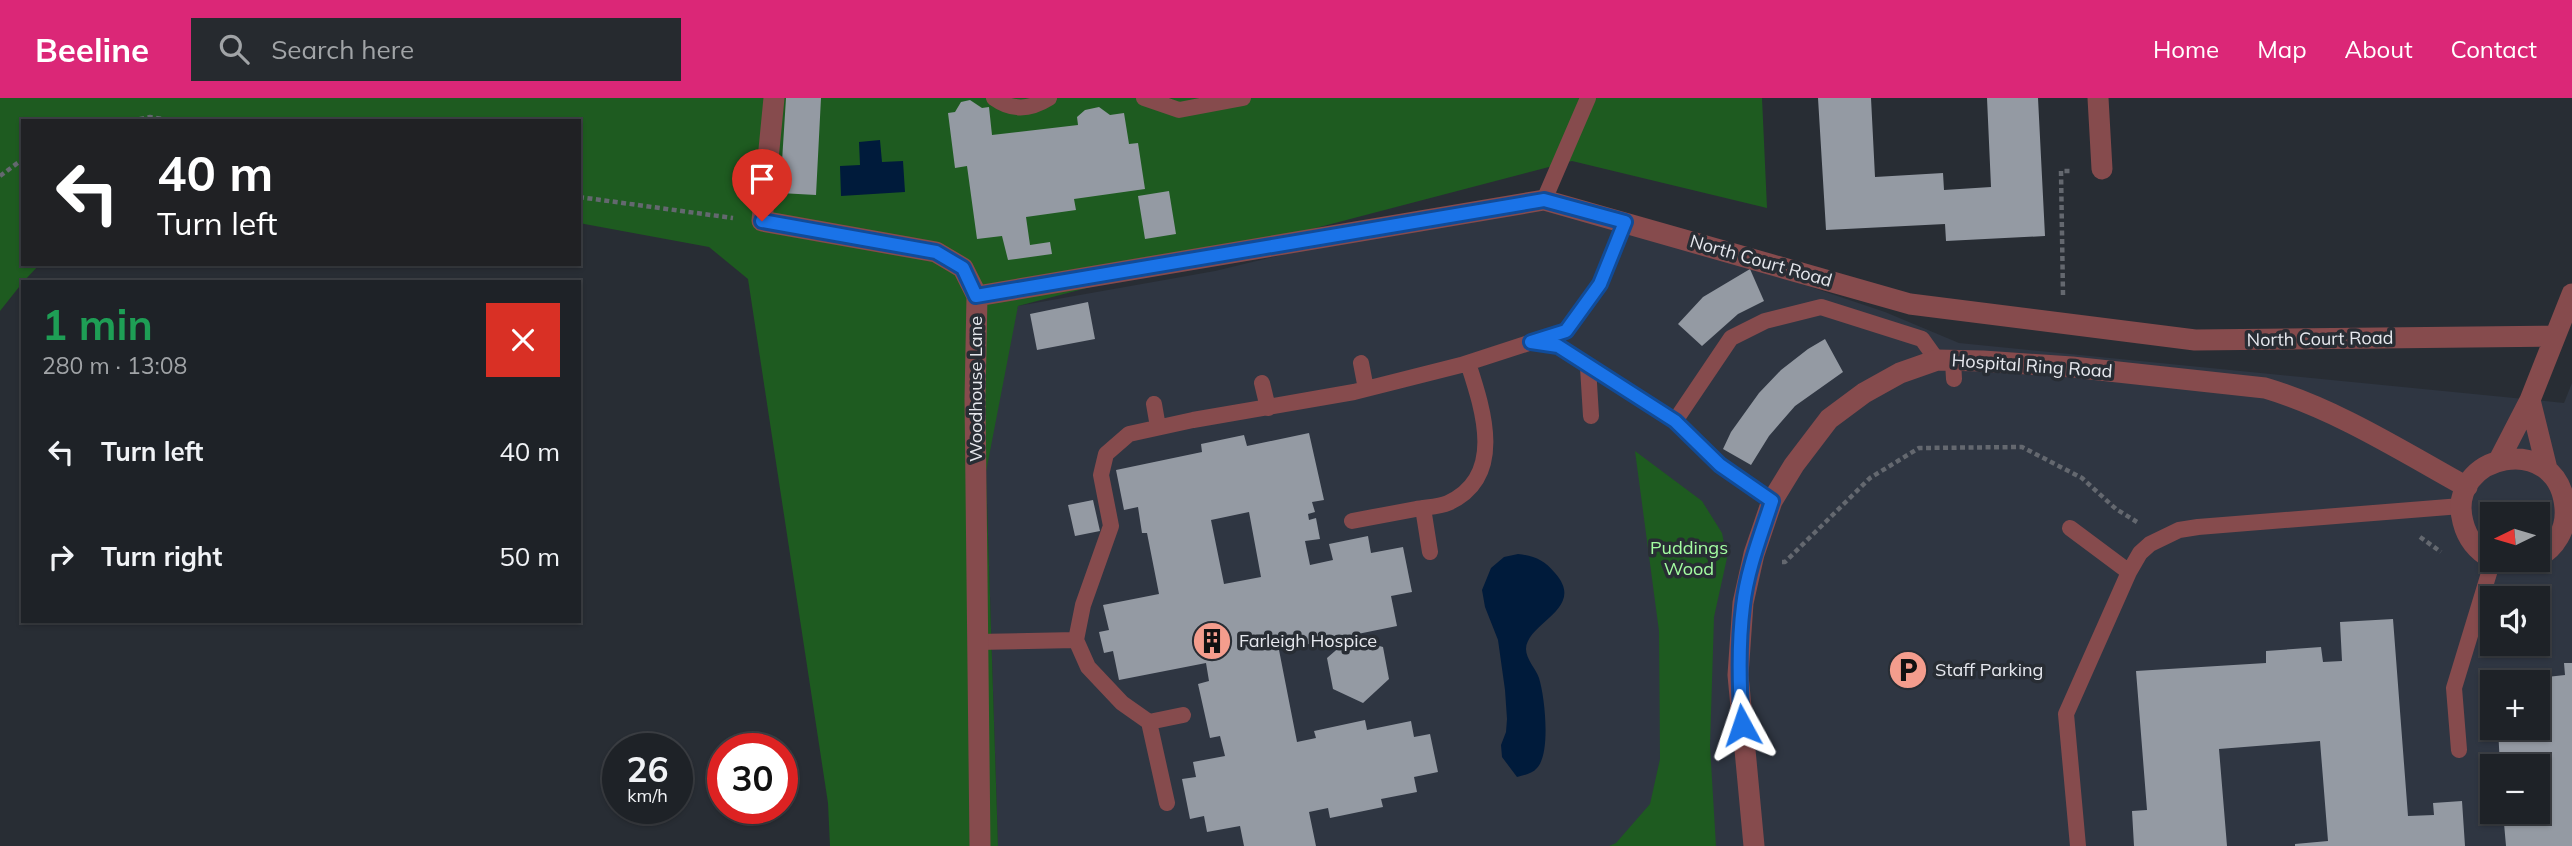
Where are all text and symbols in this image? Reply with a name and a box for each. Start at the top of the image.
search box [191,18,681,81]
text: Beeline [35,29,149,70]
icon: search [215,30,253,68]
text: Search here [271,33,414,66]
text: Home [2153,34,2219,64]
text: Map [2257,34,2307,64]
text: About [2345,34,2413,64]
text: Contact [2451,34,2537,64]
text: 40 m [157,142,273,203]
icon: left [42,147,133,238]
pin [732,149,792,221]
icon: arrive [743,160,781,198]
text: Turn left [157,203,277,243]
street label: North Court Road [1687,229,1835,292]
text: 1 min [42,298,153,351]
button: close [486,303,560,377]
street label: Woodhouse Lane [964,316,987,462]
street label: North Court Road [2246,326,2394,351]
street label: Hospital Ring Road [1951,348,2113,383]
text: 280 m · 13:08 [42,351,187,380]
icon: left [42,433,80,471]
text: Turn left [101,435,203,468]
text: 40 m [499,435,560,468]
north arrow [2480,502,2550,572]
map controls [2480,502,2550,824]
park label: Puddings Wood [1650,536,1728,580]
icon: right [42,538,80,576]
text: Turn right [101,540,222,573]
text: 50 m [499,540,560,573]
button: sound [2480,586,2550,656]
building icon: Farleigh Hospice [1191,620,1233,662]
place label: Farleigh Hospice [1239,629,1377,652]
parking icon: Staff Parking [1887,649,1929,691]
place label: Staff Parking [1935,658,2043,681]
button: + [2480,670,2550,740]
position arrow [1705,688,1779,762]
speed limit sign: 30 [707,733,798,824]
text: 26 [626,747,669,791]
button: − [2480,754,2550,824]
text: km/h [627,784,668,807]

